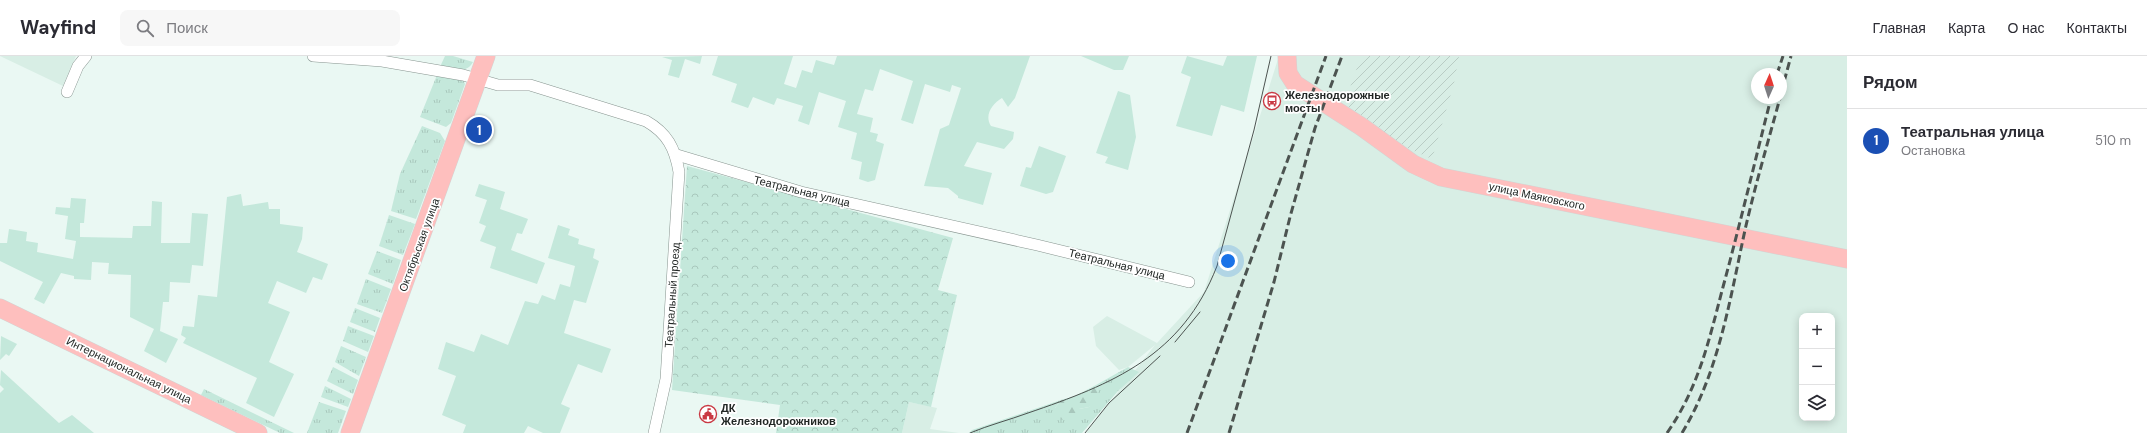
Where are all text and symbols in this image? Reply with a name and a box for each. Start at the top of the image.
search box [120,10,400,46]
text: Wayfind [20,15,96,40]
icon: search [134,17,156,39]
text: Поиск [166,18,208,38]
text: Главная [1873,19,1926,37]
text: Карта [1948,19,1985,37]
text: О нас [2007,19,2045,37]
text: Контакты [2067,19,2127,37]
north arrow [1751,68,1787,104]
text: Рядом [1863,71,1918,93]
place label: Железнодорожные мосты [1284,88,1390,115]
bus stop icon: Железнодорожные мосты [1262,91,1282,111]
pin: 1 [466,115,492,145]
text: Театральная улица [1901,122,2044,142]
text: 1 [1874,132,1878,149]
text: 510 m [2095,132,2131,149]
text: Остановка [1901,142,1965,159]
street label: Театральная улица [752,172,852,210]
street label: улица Маяковского [1488,179,1586,213]
street label: Октябрьская улица [396,196,443,294]
street label: Театральный проезд [661,241,683,348]
street label: Театральная улица [1067,245,1167,283]
your location [1218,251,1238,271]
map controls [1799,313,1835,421]
button: + [1799,313,1835,349]
street label: Интернациональная улица [64,334,195,407]
button: − [1799,349,1835,385]
button: layers [1799,385,1835,421]
place label: ДК Железнодорожников [720,401,836,428]
public building icon: ДК Железнодорожников [698,404,718,424]

